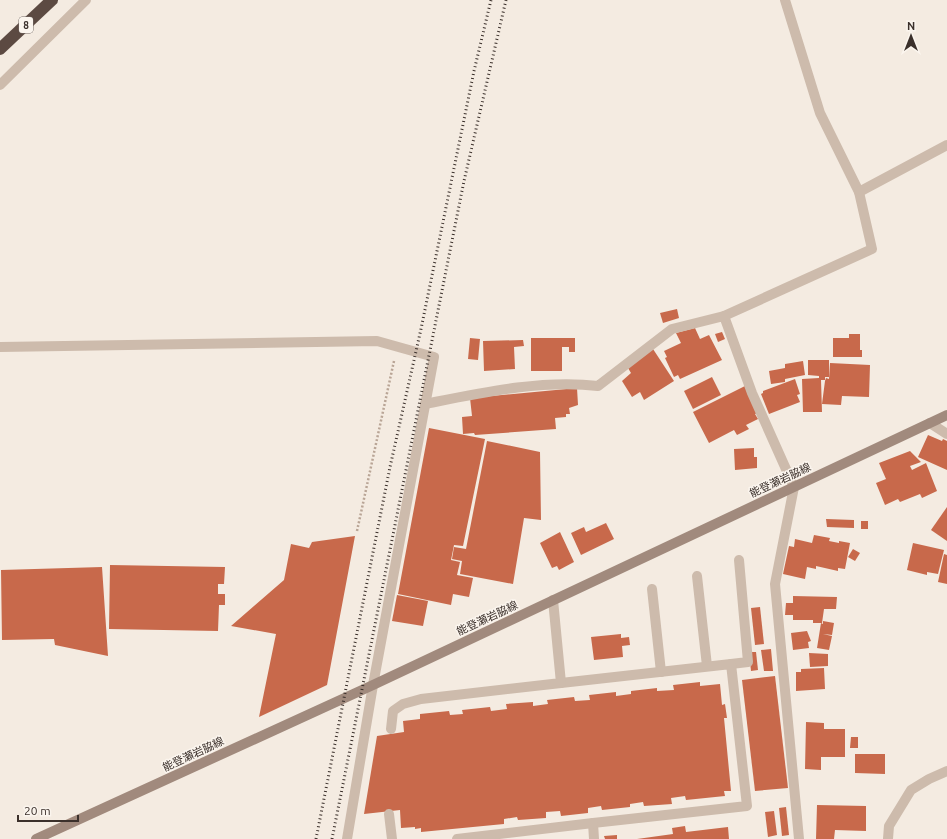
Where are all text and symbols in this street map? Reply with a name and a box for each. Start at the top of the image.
north arrow [891,16,931,56]
road number: 8 [19,17,33,33]
text: N [907,20,915,32]
street label: 能登瀬岩脇線 [748,461,812,499]
street label: 能登瀬岩脇線 [455,599,519,637]
street label: 能登瀬岩脇線 [161,735,225,773]
scale bar [18,797,78,823]
text: 20 m [24,804,51,817]

